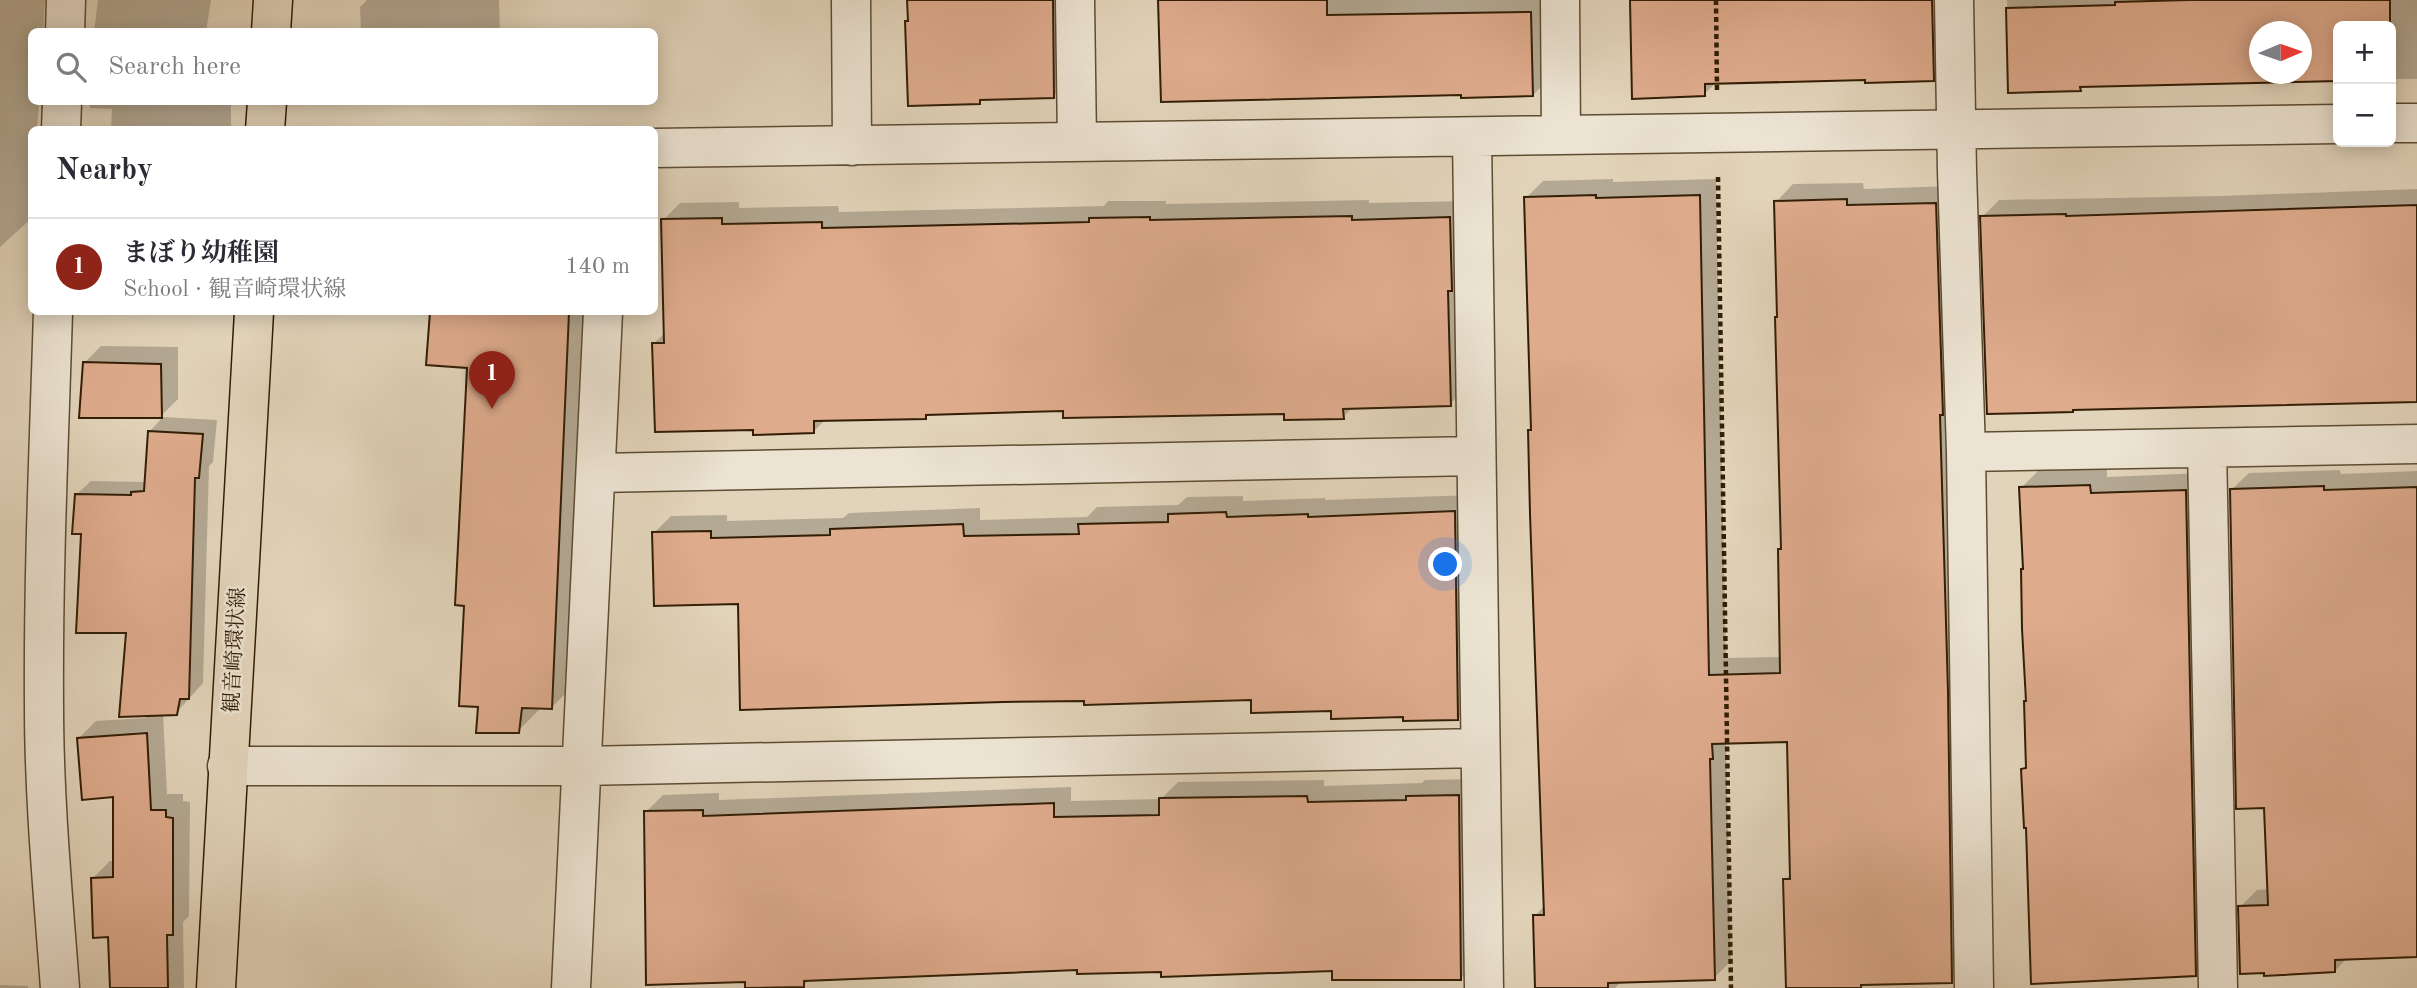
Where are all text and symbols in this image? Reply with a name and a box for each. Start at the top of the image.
north arrow [2249,21,2312,84]
map controls [2333,21,2396,147]
button: + [2333,21,2396,84]
search box [28,28,658,105]
icon: search [52,48,90,86]
text: Search here [108,54,241,80]
button: − [2333,84,2396,147]
text: Nearby [56,156,153,186]
text: まぼり幼稚園 [123,241,279,267]
text: 1 [72,255,86,278]
text: 140 m [565,255,630,278]
text: School · 観音崎環状線 [123,278,346,301]
pin: 1 [469,351,515,409]
your location [1428,547,1462,581]
street label: 観音崎環状線 [220,587,249,714]

